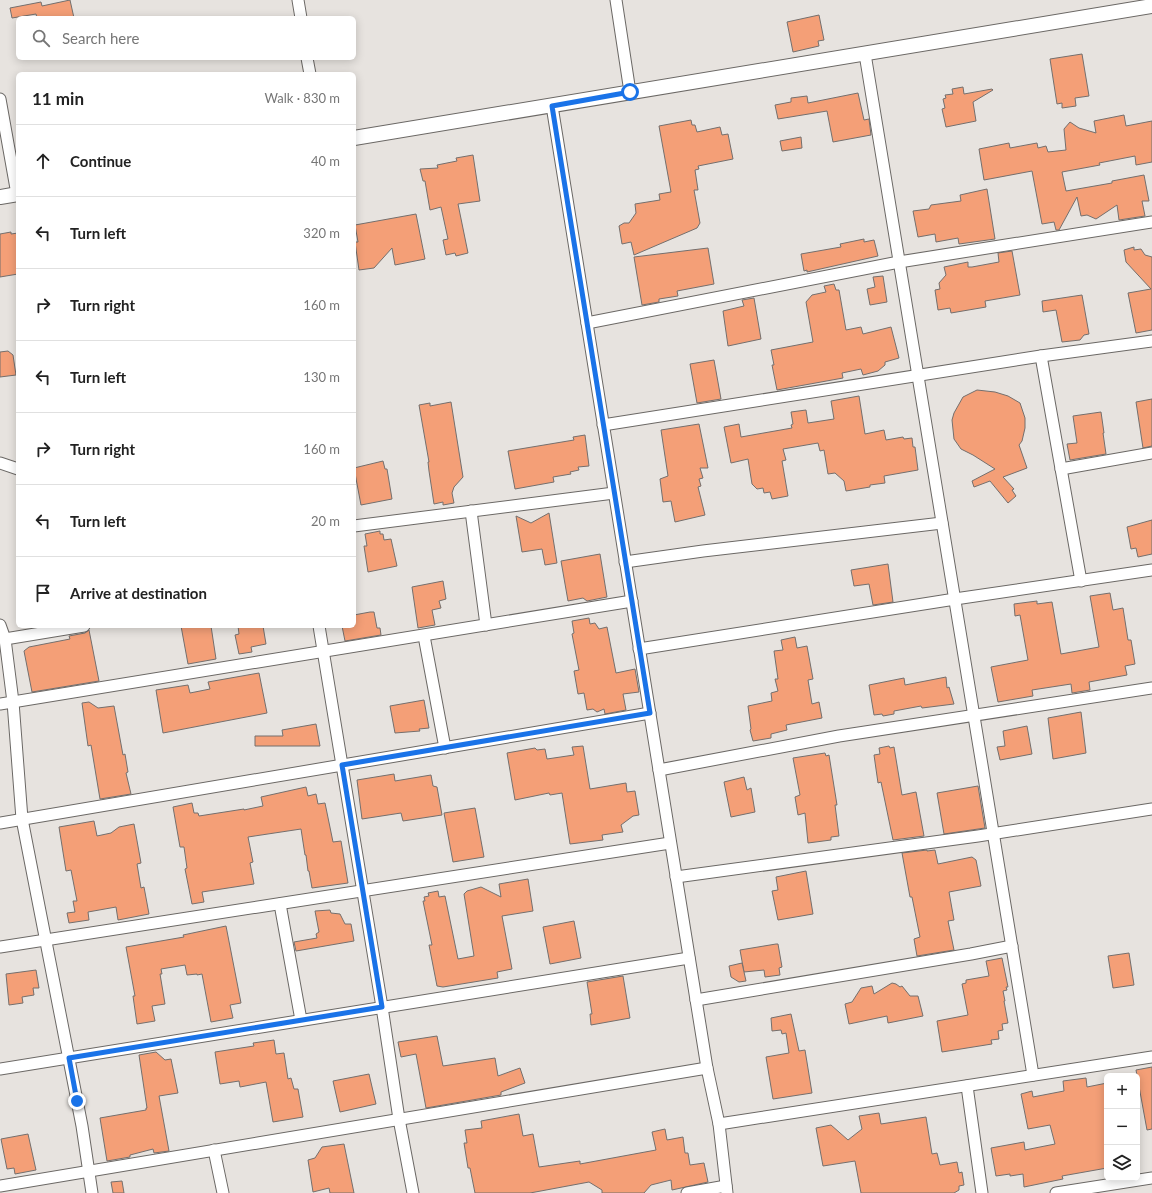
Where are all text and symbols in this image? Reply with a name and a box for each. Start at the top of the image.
search box [16,16,356,60]
icon: search [30,27,52,49]
text: Search here [62,29,139,47]
route start [621,83,639,101]
text: 11 min [32,88,84,109]
text: Walk · 830 m [264,90,340,106]
icon: ahead [32,150,54,172]
text: Continue [70,152,131,170]
text: 40 m [311,153,340,169]
icon: left [32,222,54,244]
text: Turn left [70,224,126,242]
text: 320 m [303,225,340,241]
icon: right [32,294,54,316]
text: Turn right [70,296,135,314]
text: 160 m [303,297,340,313]
icon: left [32,366,54,388]
text: Turn left [70,368,126,386]
text: 130 m [303,369,340,385]
icon: right [32,438,54,460]
text: Turn right [70,440,135,458]
text: 160 m [303,441,340,457]
icon: left [32,510,54,532]
text: Turn left [70,512,126,530]
text: 20 m [311,513,340,529]
icon: arrive [32,582,54,604]
text: Arrive at destination [70,584,207,602]
map controls [1104,1073,1140,1181]
button: + [1104,1073,1140,1109]
route end [68,1092,86,1110]
button: − [1104,1109,1140,1145]
button: layers [1104,1145,1140,1181]

